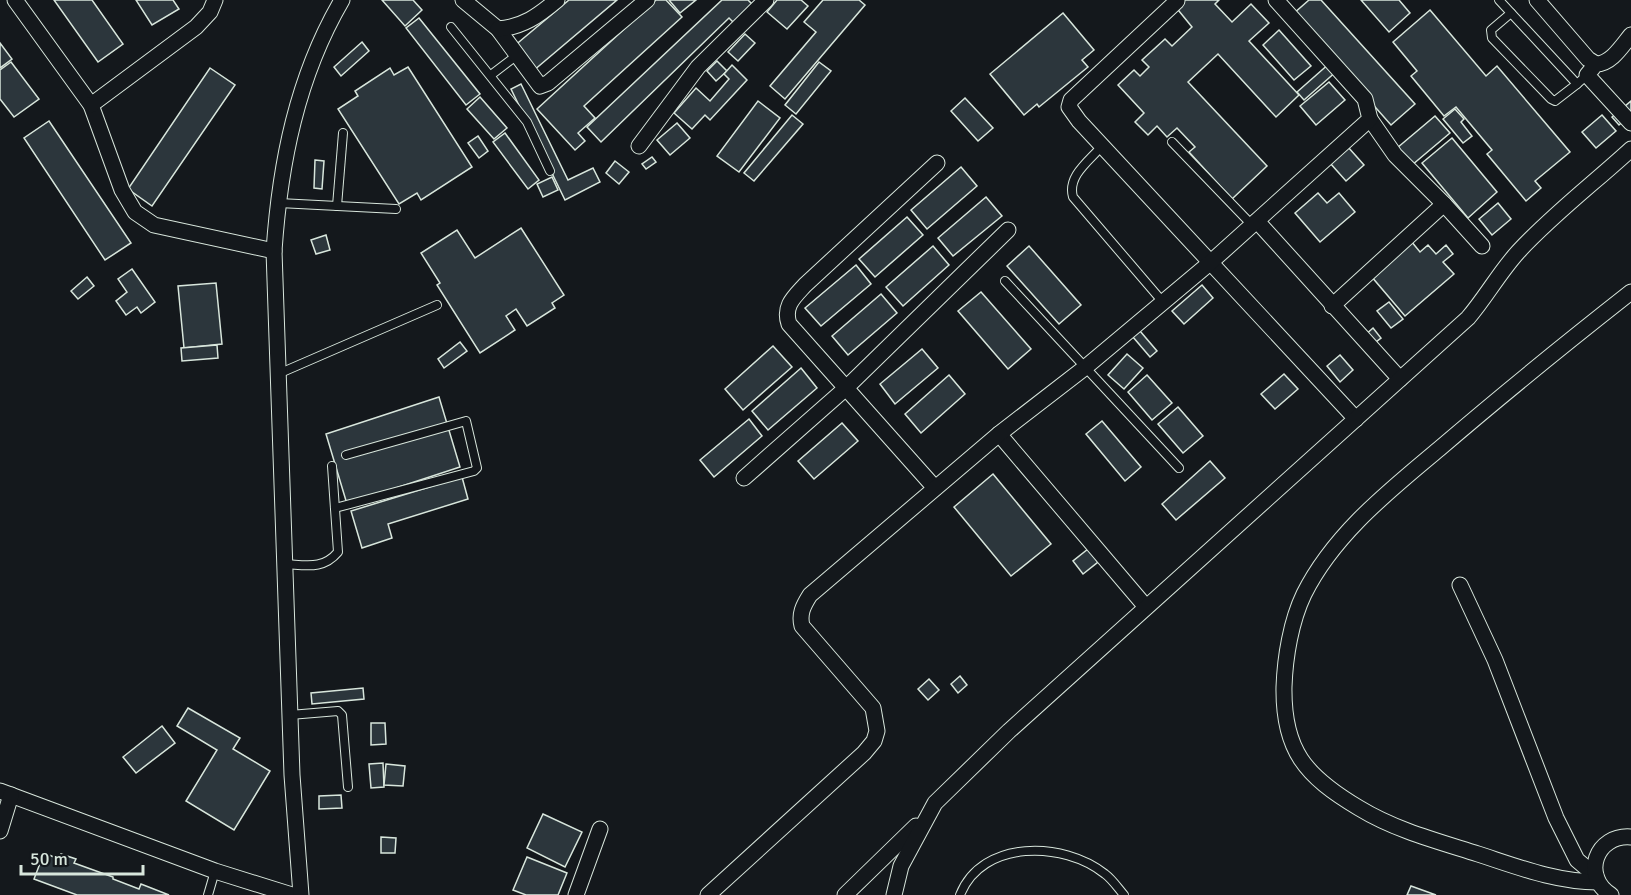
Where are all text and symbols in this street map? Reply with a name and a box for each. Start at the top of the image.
scale bar [21,838,142,876]
text: 50 m [30,848,68,870]

